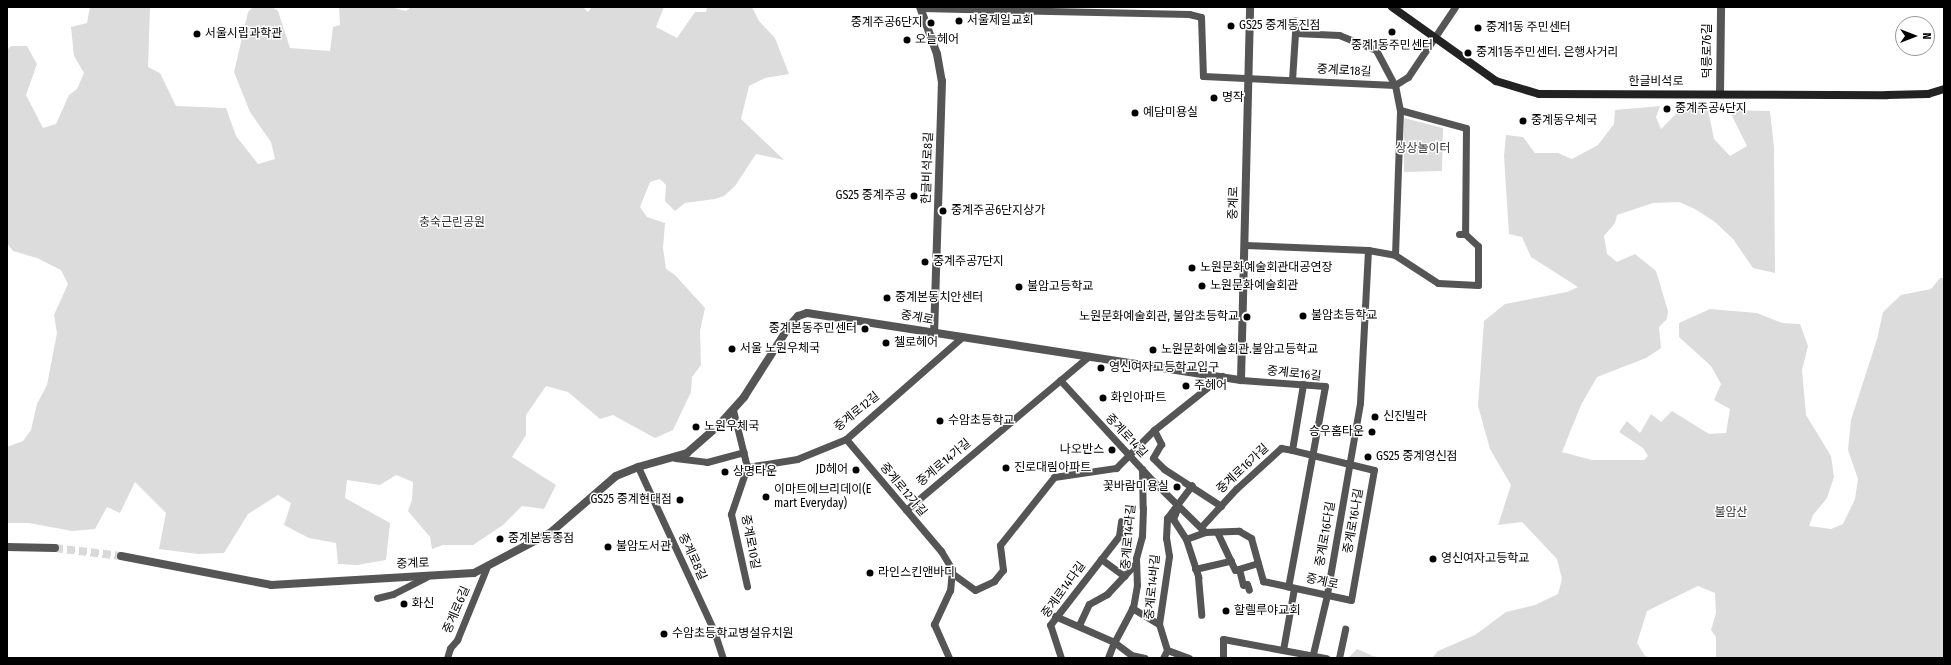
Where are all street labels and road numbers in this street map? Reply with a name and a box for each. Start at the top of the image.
street label: 덕릉로76길 [1701,24,1715,78]
street label: 중계로18길 [1316,62,1372,80]
street label: 한글비석로 [1628,75,1684,89]
street label: 한글비석로8길 [920,132,936,204]
street label: 중계로 [1226,186,1242,220]
street label: 중계로 [899,308,935,328]
street label: 중계로16길 [1266,364,1322,384]
street label: 중계로12길 [831,389,883,435]
street label: 중계로14길 [1102,411,1150,461]
street label: 중계로14가길 [914,436,974,490]
street label: 중계로16가길 [1214,441,1272,497]
street label: 중계로12가길 [877,460,929,520]
street label: 중계로16나길 [1341,487,1367,555]
street label: 중계로16다길 [1313,500,1339,568]
street label: 중계로14라길 [1119,504,1139,570]
street label: 중계로10길 [738,514,762,570]
street label: 중계로8길 [675,531,709,583]
street label: 중계로14바길 [1142,554,1164,620]
street label: 중계로 [396,556,430,572]
street label: 중계로14다길 [1039,559,1089,621]
street label: 중계로 [1304,572,1340,592]
street label: 중계로6길 [441,584,473,636]

